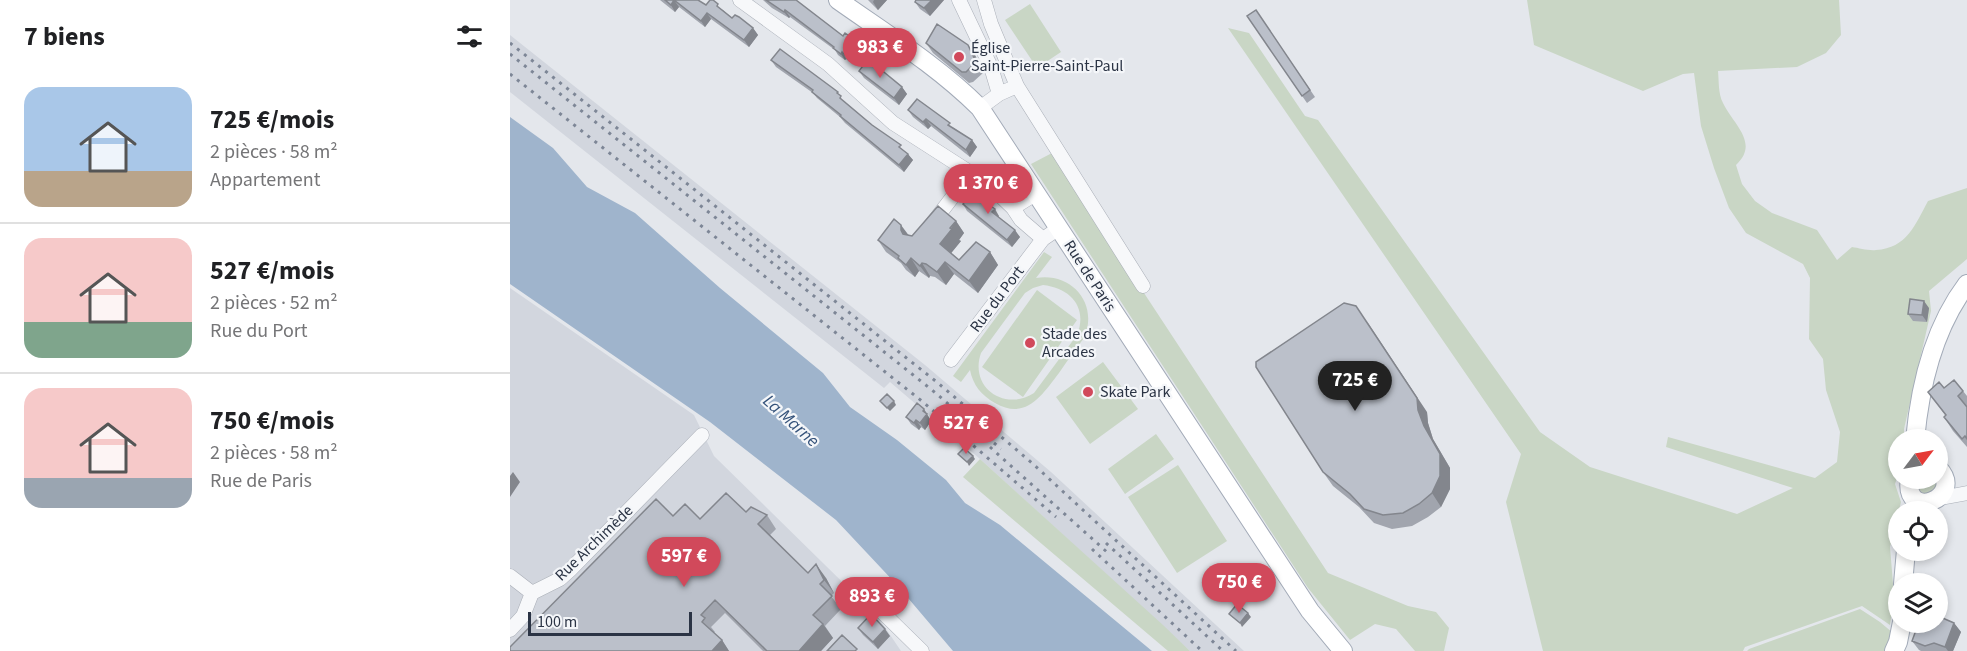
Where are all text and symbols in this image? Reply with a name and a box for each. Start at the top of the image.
text: 7 biens [24,18,105,55]
icon: filters [453,20,486,53]
pin: 983 € [838,28,922,79]
text: 983 € [857,33,903,61]
place label: Église Saint-Pierre-Saint-Paul [971,37,1123,77]
marker: Église Saint-Pierre-Saint-Paul [952,50,966,64]
text: 725 €/mois [210,101,334,138]
icon: home [72,111,144,183]
text: 2 pièces · 58 m² [210,138,338,166]
pin: 1 370 € [933,164,1043,215]
text: Appartement [210,166,320,194]
text: 1 370 € [958,169,1018,197]
street label: Rue de Paris [1059,236,1122,316]
text: 527 €/mois [210,252,334,289]
street label: Rue du Port [965,261,1030,337]
icon: home [72,262,144,334]
text: 2 pièces · 52 m² [210,289,338,317]
text: Rue du Port [210,317,308,345]
place label: Stade des Arcades [1042,323,1107,363]
marker: Stade des Arcades [1023,336,1037,350]
pin: 725 € [1313,361,1397,412]
text: 725 € [1332,366,1378,394]
place label: Skate Park [1100,381,1170,403]
marker: Skate Park [1081,385,1095,399]
water label: La Marne [757,389,825,453]
text: 750 €/mois [210,402,334,439]
pin: 527 € [924,404,1008,455]
text: 527 € [943,409,989,437]
icon: home [72,412,144,484]
north arrow [1888,429,1948,489]
map controls [1888,429,1948,633]
text: 2 pièces · 58 m² [210,439,338,467]
text: Rue de Paris [210,467,312,495]
street label: Rue Archimède [550,500,638,586]
button: locate [1888,501,1948,561]
pin: 597 € [642,537,726,588]
text: 597 € [661,542,707,570]
pin: 750 € [1197,563,1281,614]
text: 750 € [1216,568,1262,596]
button: layers [1888,573,1948,633]
pin: 893 € [830,577,914,628]
text: 893 € [849,582,895,610]
scale bar [528,609,692,636]
text: 100 m [537,611,577,633]

